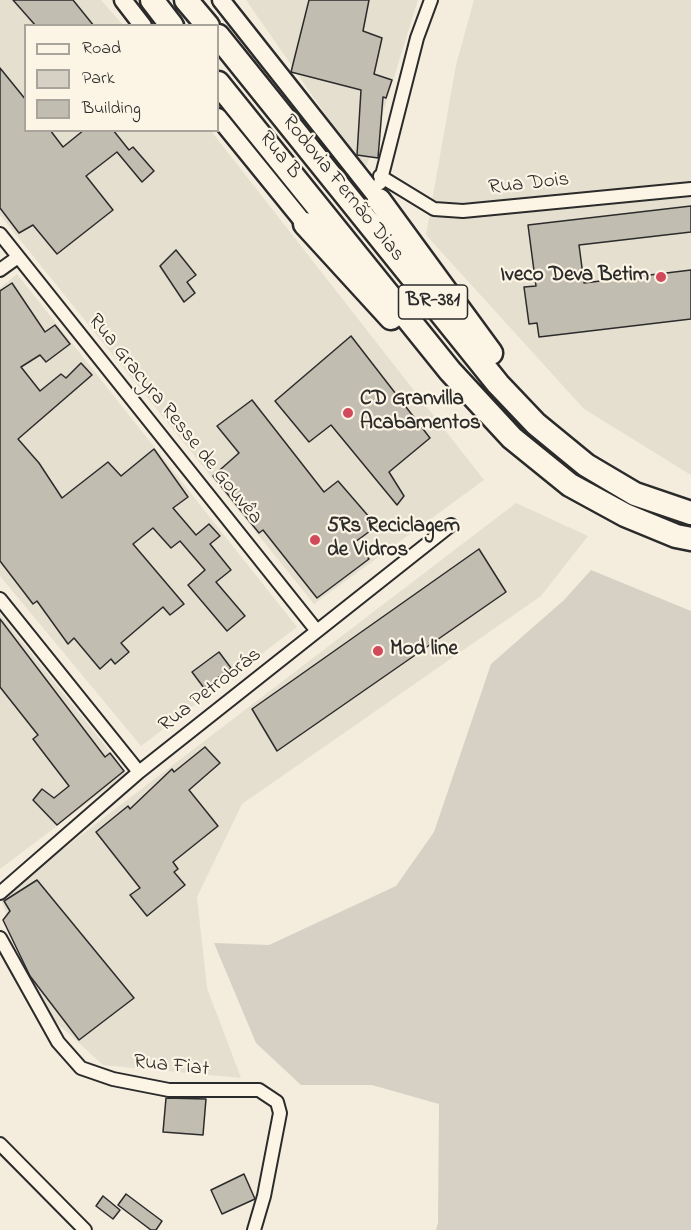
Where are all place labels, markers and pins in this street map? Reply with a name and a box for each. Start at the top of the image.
place label: Iveco Deva Betim [500,264,649,290]
marker: Iveco Deva Betim [654,270,668,284]
place label: CD Granvilla Acabamentos [360,388,481,438]
marker: CD Granvilla Acabamentos [341,406,355,420]
place label: 5Rs Reciclagem de Vidros [327,515,460,565]
marker: 5Rs Reciclagem de Vidros [308,533,322,547]
place label: Mod line [390,638,458,664]
marker: Mod line [371,644,385,658]

